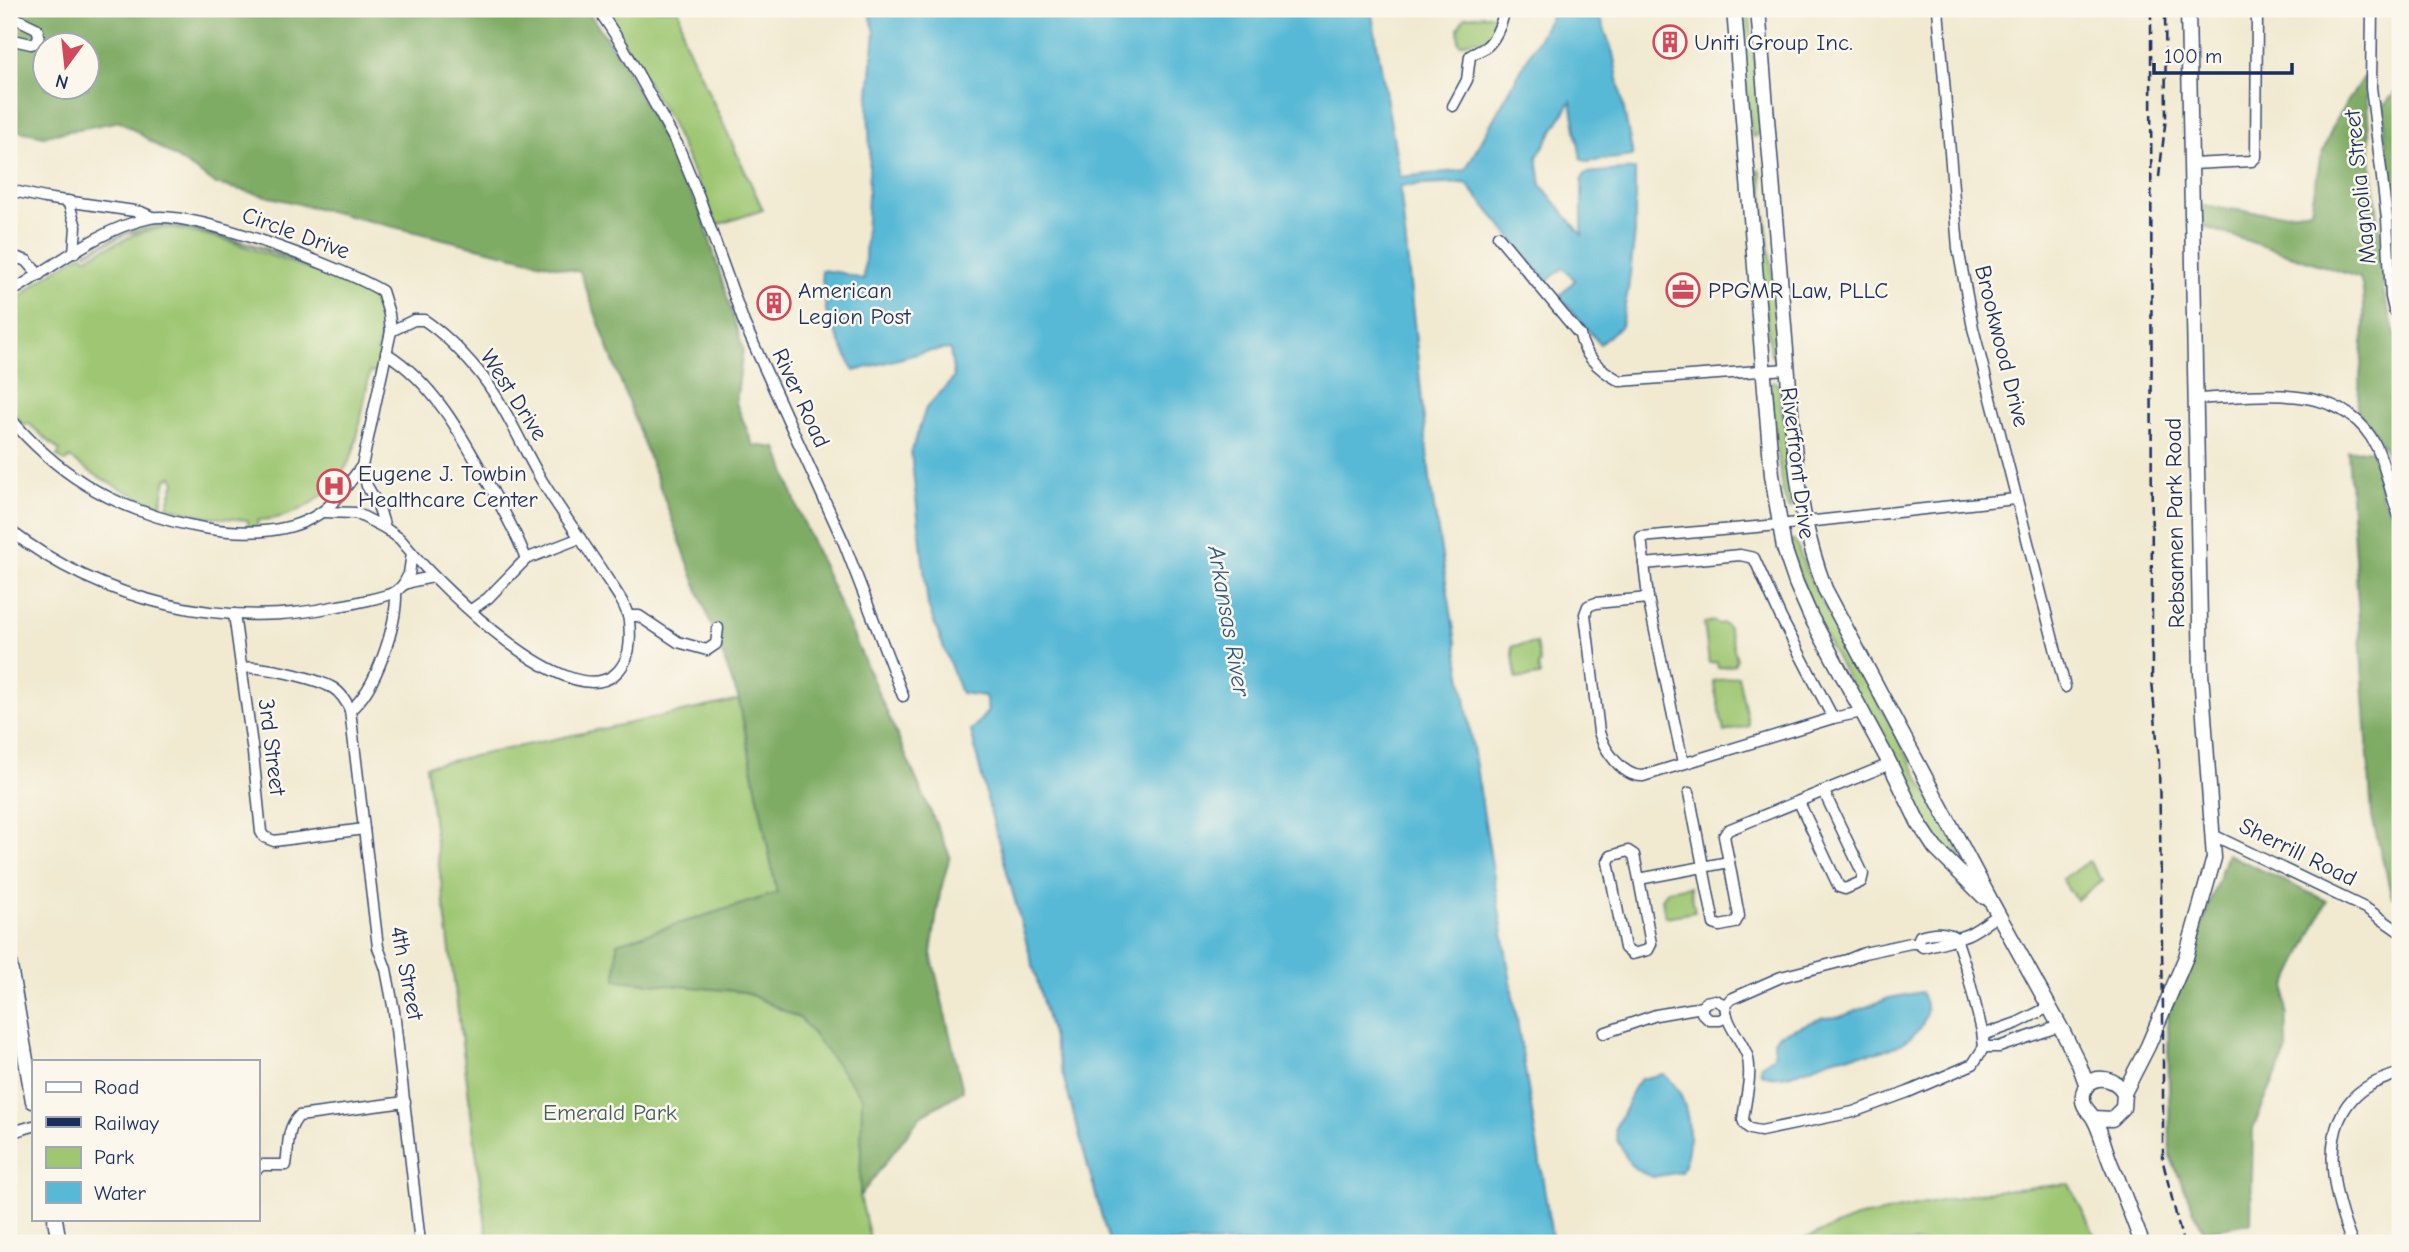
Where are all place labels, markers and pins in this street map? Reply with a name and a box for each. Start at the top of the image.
building icon: Uniti Group Inc. [1651,23,1689,61]
place label: Uniti Group Inc. [1694,29,1853,56]
office icon: PPGMR Law, PLLC [1664,271,1702,309]
place label: American Legion Post [798,277,912,330]
place label: PPGMR Law, PLLC [1708,277,1888,304]
building icon: American Legion Post [755,284,793,322]
place label: Eugene J. Towbin Healthcare Center [358,460,539,513]
hospital icon: Eugene J. Towbin Healthcare Center [315,467,353,505]

